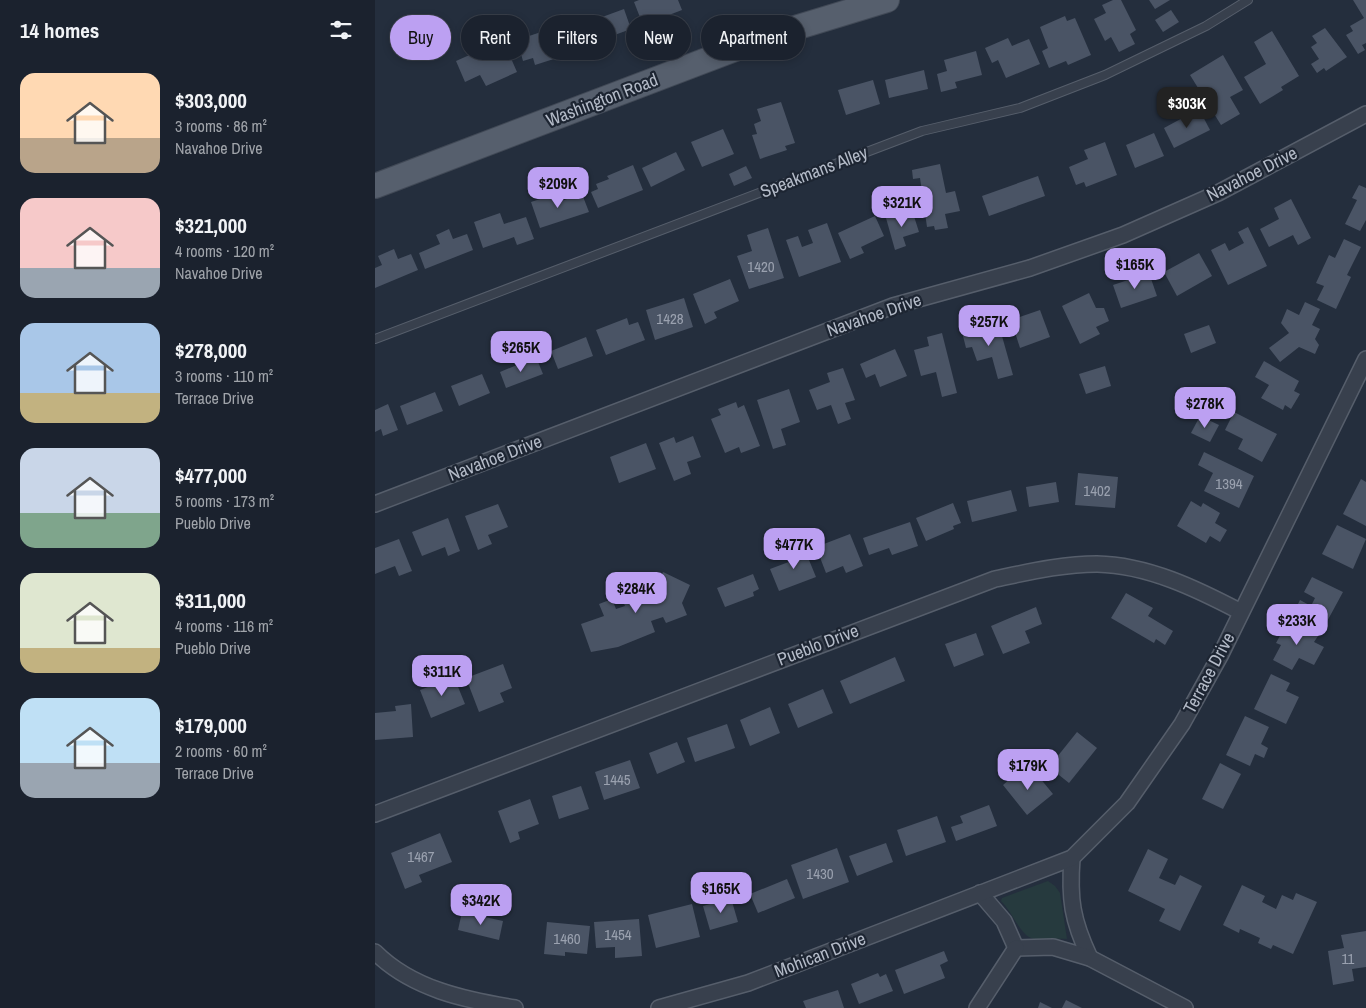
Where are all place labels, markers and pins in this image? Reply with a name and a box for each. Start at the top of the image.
pin: $303K [1152,86,1222,129]
pin: $209K [523,166,593,209]
pin: $321K [867,186,937,228]
pin: $165K [1100,248,1170,290]
pin: $257K [954,304,1024,347]
pin: $265K [486,330,556,373]
pin: $278K [1170,386,1240,429]
pin: $477K [759,528,829,570]
pin: $284K [601,572,671,614]
pin: $233K [1262,604,1332,646]
pin: $311K [407,654,477,697]
pin: $179K [993,748,1063,791]
pin: $165K [686,872,756,914]
pin: $342K [446,884,516,926]

